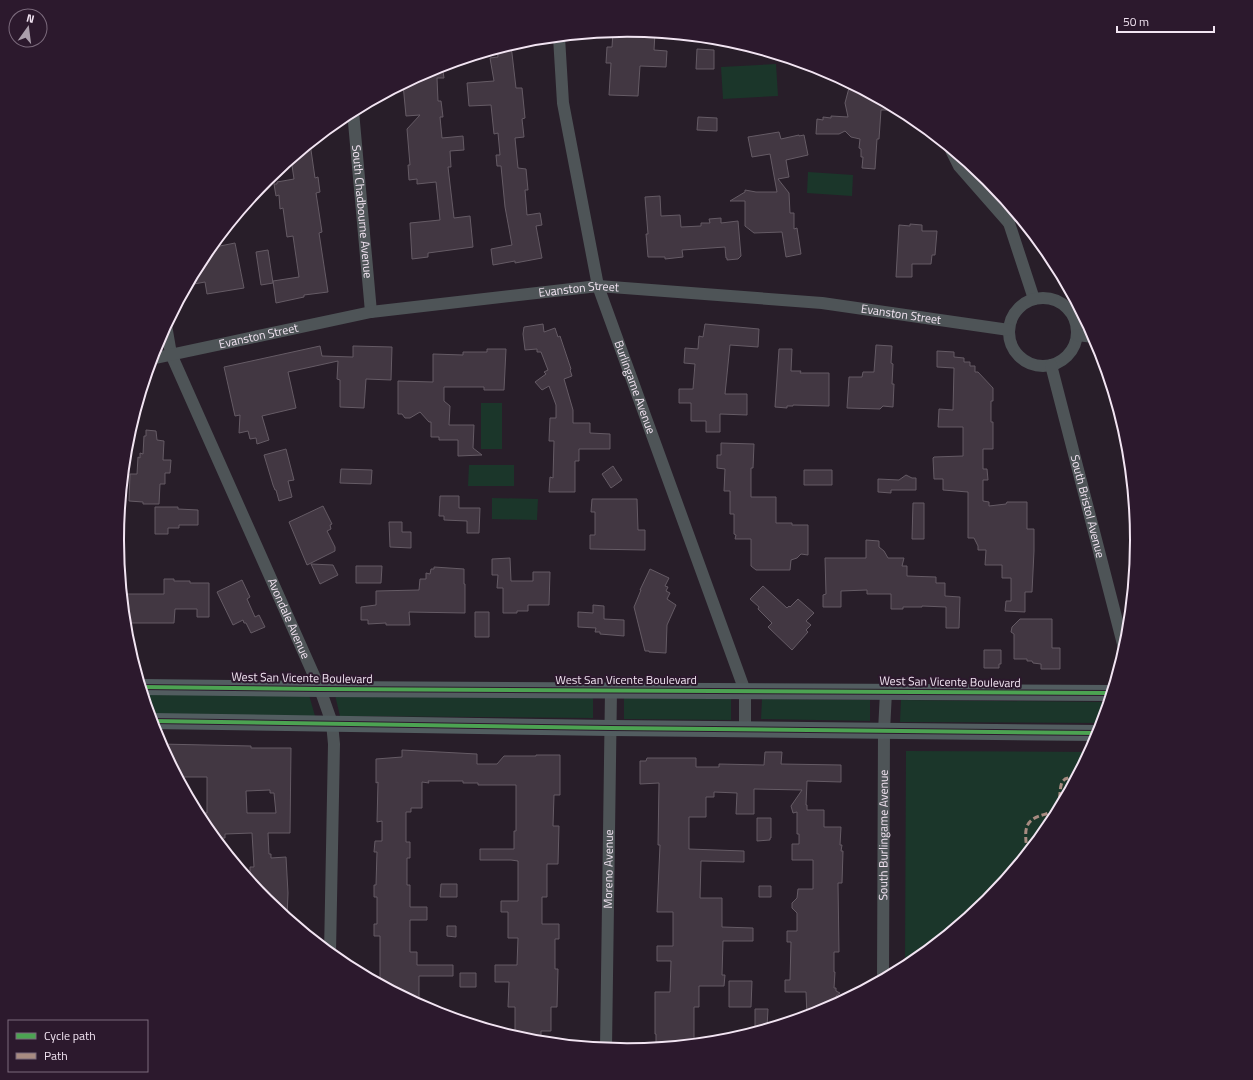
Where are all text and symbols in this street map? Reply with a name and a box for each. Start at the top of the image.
north arrow [8,8,48,48]
scale bar [1117,8,1214,34]
text: N [25,10,36,27]
text: 50 m [1123,12,1149,31]
street label: South Chadbourne Avenue [347,144,378,279]
street label: Evanston Street [537,276,620,302]
street label: Evanston Street [860,299,943,329]
street label: Evanston Street [217,318,301,353]
street label: Burlingame Avenue [609,337,661,436]
street label: South Bristol Avenue [1066,453,1110,560]
street label: Avondale Avenue [263,575,315,662]
street label: West San Vicente Boulevard [231,667,373,688]
street label: West San Vicente Boulevard [555,670,697,689]
street label: West San Vicente Boulevard [879,671,1021,692]
street label: South Burlingame Avenue [873,770,893,900]
street label: Moreno Avenue [598,829,618,909]
legend [8,1020,148,1072]
text: Cycle path [44,1026,96,1045]
text: Path [44,1046,68,1065]

